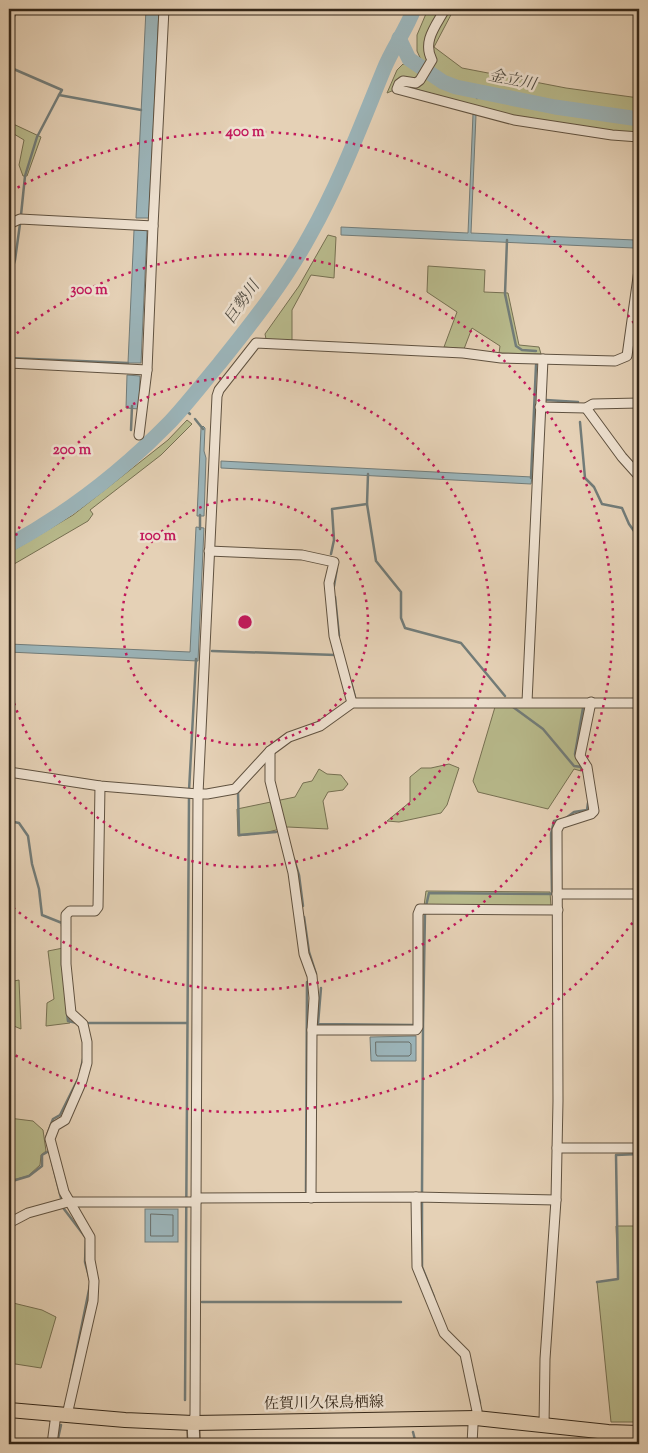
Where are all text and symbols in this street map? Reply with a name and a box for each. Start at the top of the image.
water label: 金立川 [486,65,540,98]
text: 400 m [225,122,265,143]
water label: 巨勢川 [220,275,267,329]
text: 300 m [70,280,108,301]
text: 200 m [53,440,92,461]
text: 100 m [140,526,177,547]
centre of rings [236,613,254,631]
street label: 佐賀川久保鳥栖線 [264,1392,384,1416]

